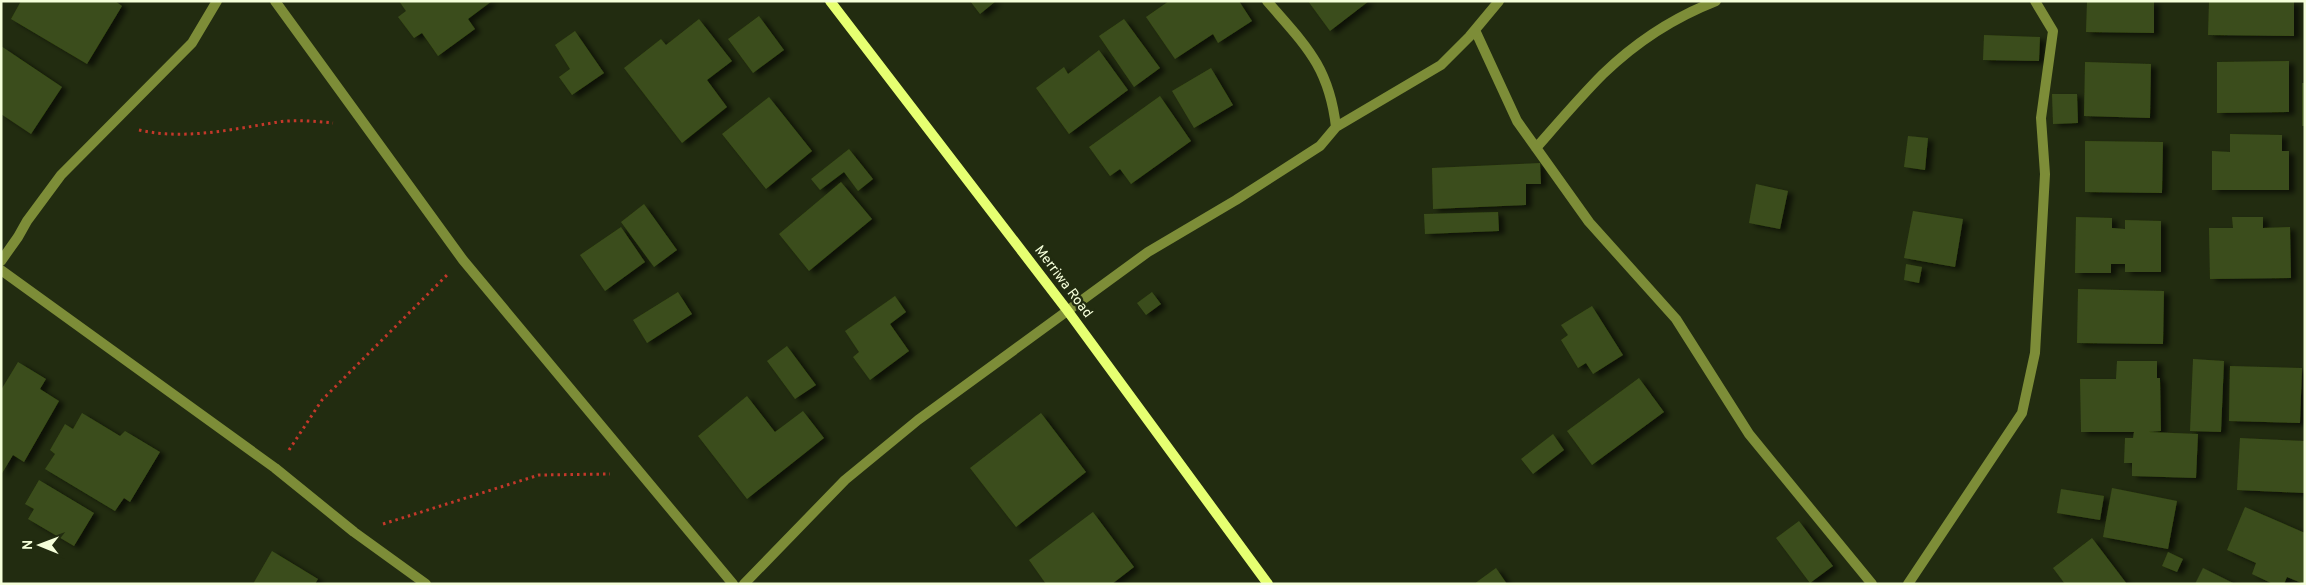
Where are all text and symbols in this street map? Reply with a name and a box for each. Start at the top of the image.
street label: Merriwa Road [1030,242,1096,322]
north arrow [15,520,65,570]
text: N [20,540,37,550]

